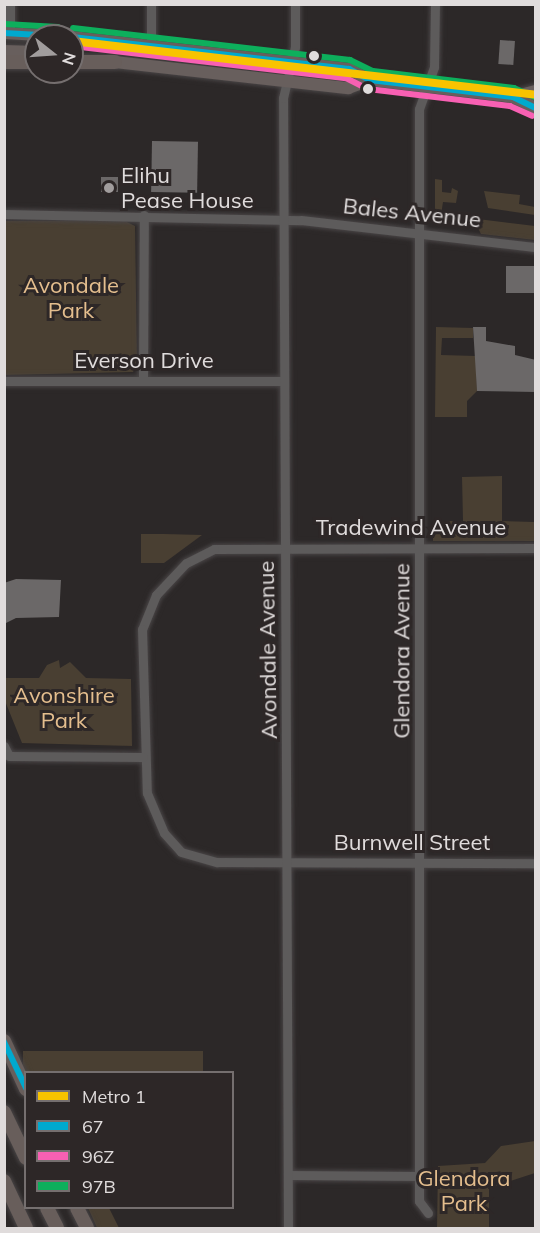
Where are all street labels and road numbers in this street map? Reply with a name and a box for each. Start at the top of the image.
street label: Bales Avenue [342,193,482,233]
street label: Everson Drive [74,348,214,374]
street label: Tradewind Avenue [316,515,506,541]
street label: Avondale Avenue [253,561,283,739]
street label: Glendora Avenue [389,563,415,739]
street label: Burnwell Street [334,830,490,856]

